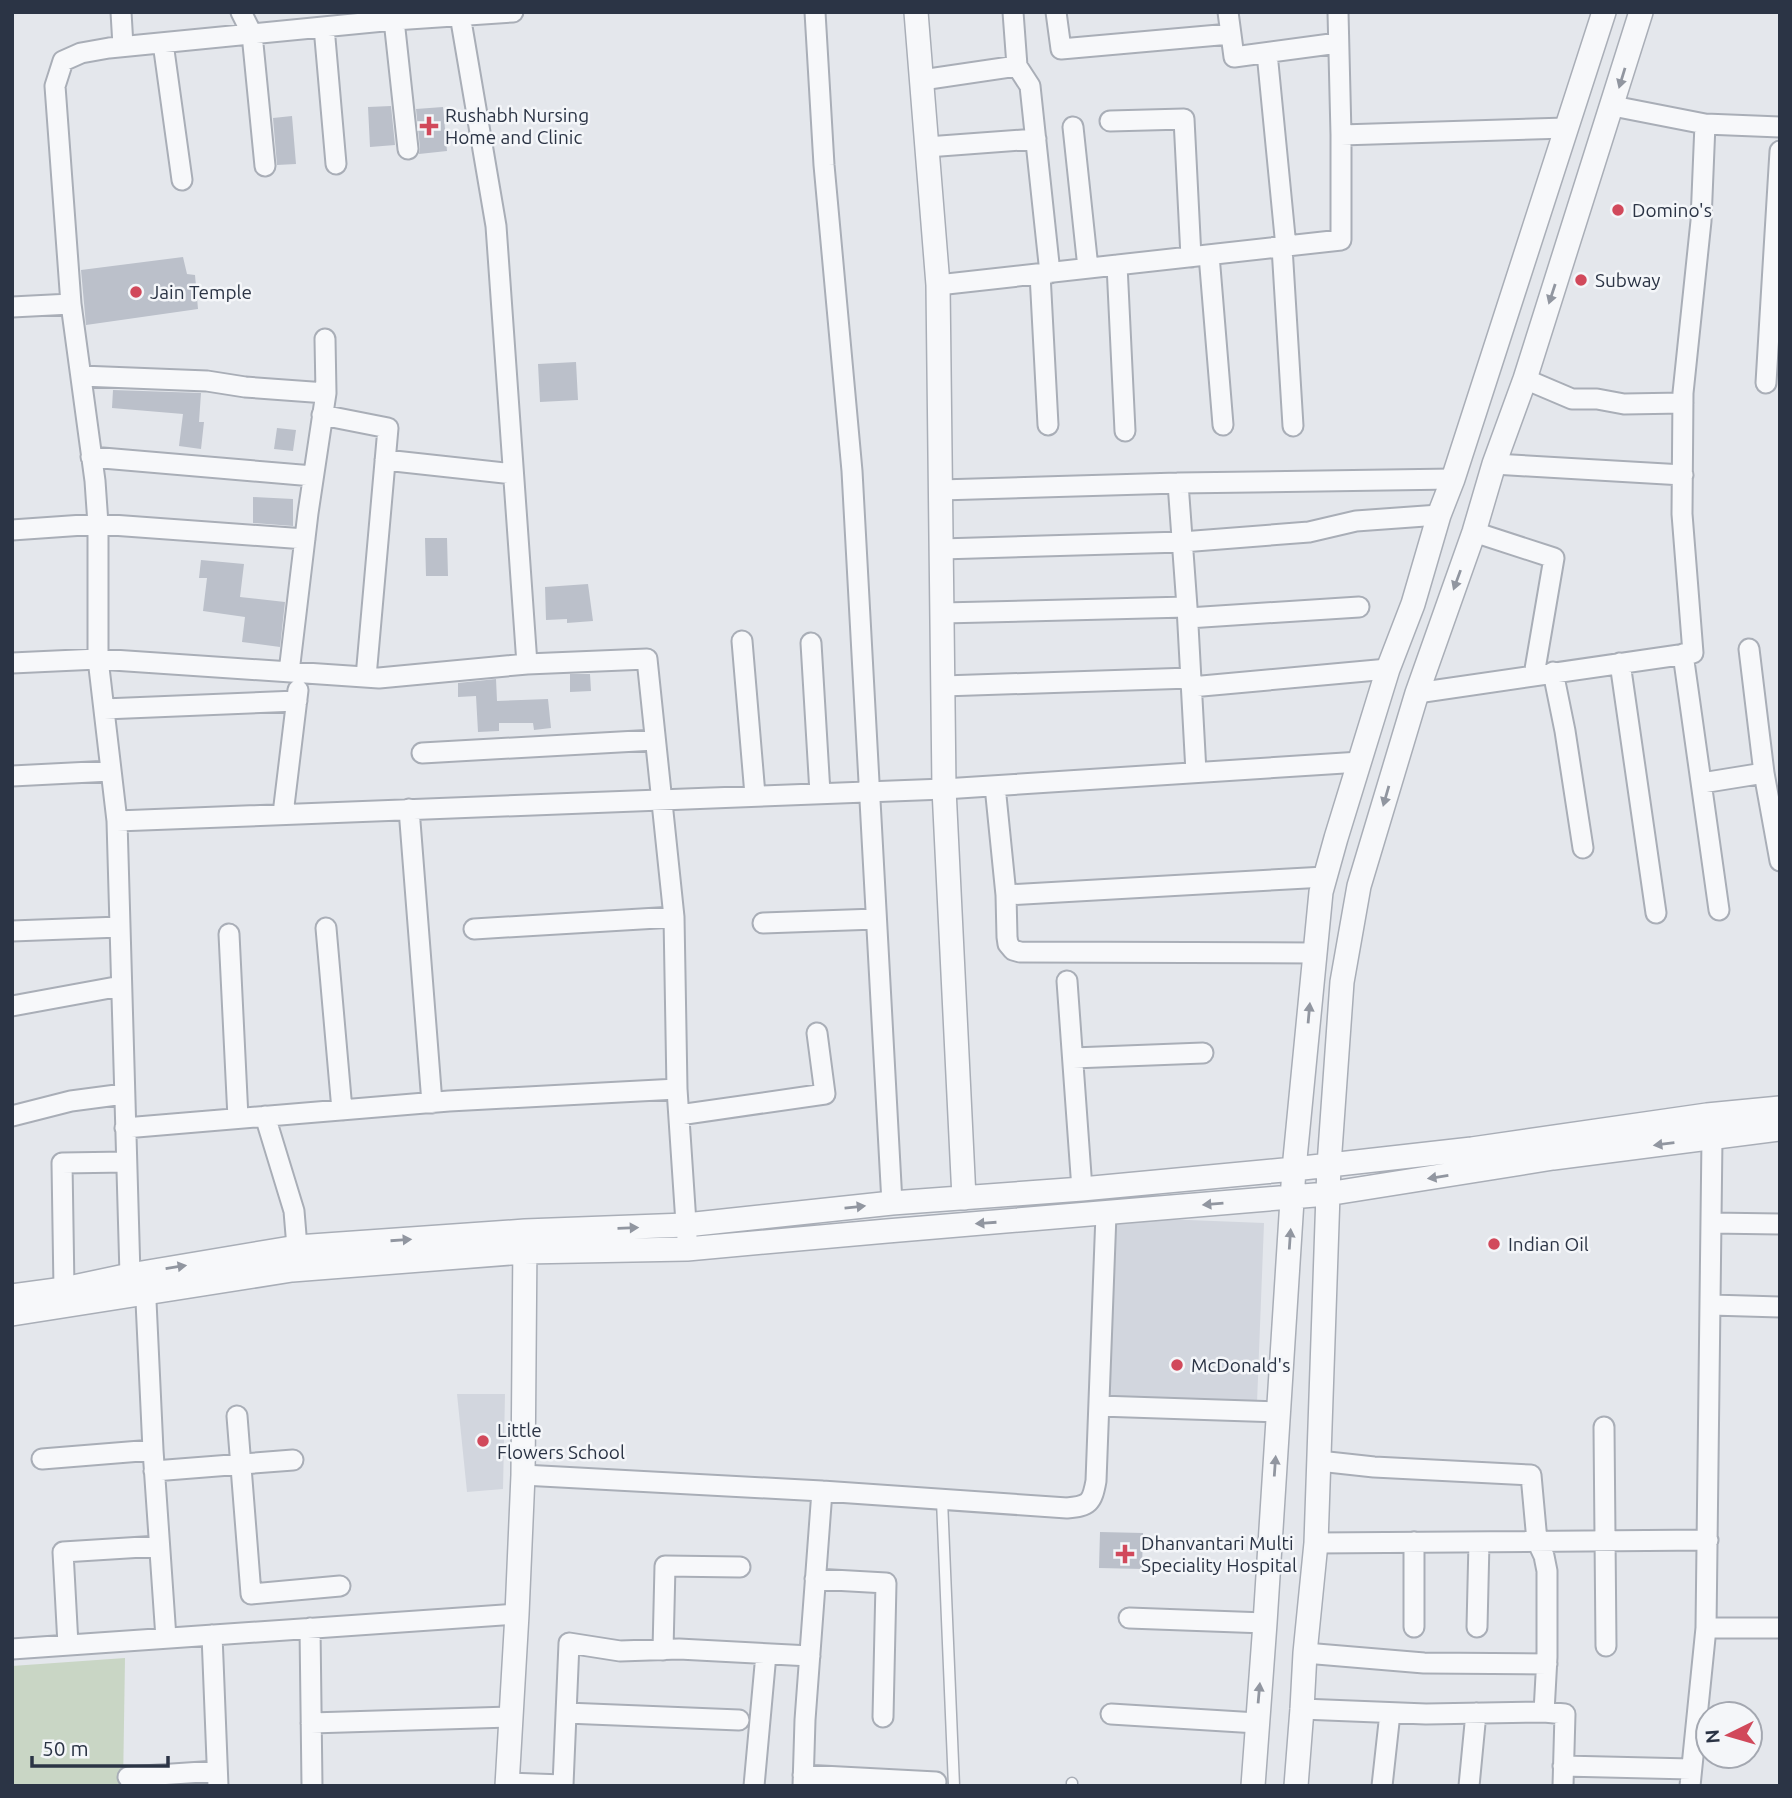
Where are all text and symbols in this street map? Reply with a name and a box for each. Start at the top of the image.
one-way arrow [1616,67,1626,88]
place label: Rushabh Nursing Home and Clinic [445,104,589,148]
marker: Rushabh Nursing Home and Clinic [419,116,439,136]
place label: Domino's [1632,199,1712,221]
marker: Domino's [1610,202,1626,218]
place label: Subway [1595,269,1661,291]
marker: Subway [1573,272,1589,288]
place label: Jain Temple [150,281,252,303]
marker: Jain Temple [128,284,144,300]
one-way arrow [1546,284,1557,305]
one-way arrow [1451,569,1462,590]
one-way arrow [1381,785,1391,806]
one-way arrow [1304,1001,1315,1023]
one-way arrow [1652,1139,1674,1150]
one-way arrow [1427,1172,1449,1183]
one-way arrow [1201,1199,1223,1210]
one-way arrow [844,1201,866,1212]
one-way arrow [975,1218,997,1229]
one-way arrow [618,1222,640,1233]
one-way arrow [1285,1228,1296,1250]
place label: Indian Oil [1508,1233,1589,1255]
one-way arrow [391,1234,413,1245]
marker: Indian Oil [1486,1236,1502,1252]
one-way arrow [165,1261,187,1272]
place label: McDonald's [1191,1354,1290,1376]
marker: McDonald's [1169,1357,1185,1373]
place label: Little Flowers School [497,1419,625,1463]
marker: Little Flowers School [475,1433,491,1449]
one-way arrow [1270,1455,1281,1477]
place label: Dhanvantari Multi Speciality Hospital [1141,1532,1297,1576]
marker: Dhanvantari Multi Speciality Hospital [1115,1544,1135,1564]
one-way arrow [1254,1682,1265,1704]
north arrow [1694,1700,1764,1770]
scale bar [32,1724,168,1768]
text: N [1700,1728,1724,1745]
text: 50 m [42,1736,89,1760]

